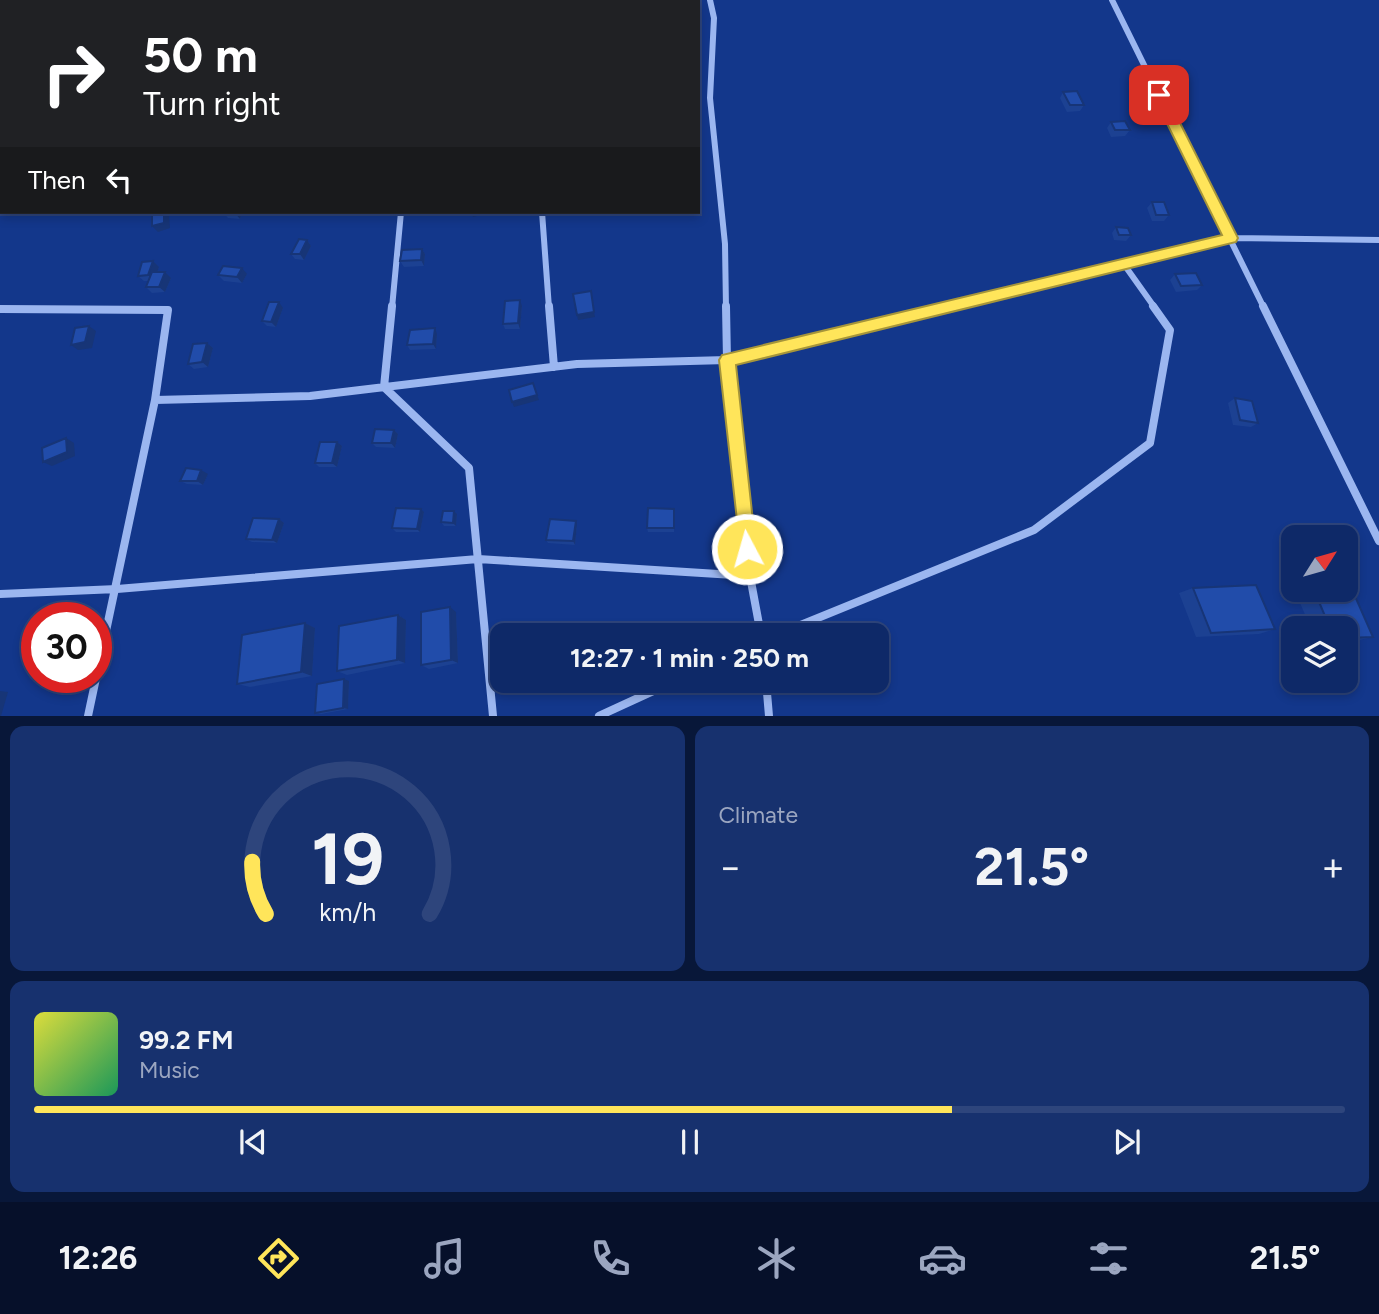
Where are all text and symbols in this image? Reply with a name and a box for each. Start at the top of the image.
text: 50 m [143,25,258,84]
icon: right [28,28,119,119]
pin [1129,65,1189,125]
icon: arrive [1140,76,1178,114]
text: Turn right [143,85,281,123]
icon: left [100,161,138,199]
text: Then [28,164,86,196]
position arrow [710,512,784,586]
north arrow [1281,525,1358,602]
map controls [1281,525,1358,693]
speed limit sign: 30 [21,602,112,693]
button: layers [1281,616,1358,693]
text: 12:27 · 1 min · 250 m [570,642,809,674]
text: Climate [719,801,798,829]
text: 19 [311,816,384,903]
text: 21.5° [974,836,1089,898]
text: − [719,844,742,890]
text: + [1321,844,1345,890]
text: km/h [319,897,376,927]
text: 99.2 FM [139,1024,234,1056]
text: Music [139,1056,200,1084]
icon: previous [234,1123,272,1161]
icon: pause [671,1123,709,1161]
icon: next [1108,1123,1146,1161]
icon: directions [254,1234,303,1283]
icon: music [420,1234,469,1283]
icon: phone [586,1234,635,1283]
icon: climate [752,1234,801,1283]
icon: car [918,1234,967,1283]
icon: filters [1084,1234,1133,1283]
text: 12:26 [58,1239,137,1277]
text: 21.5° [1250,1239,1320,1277]

